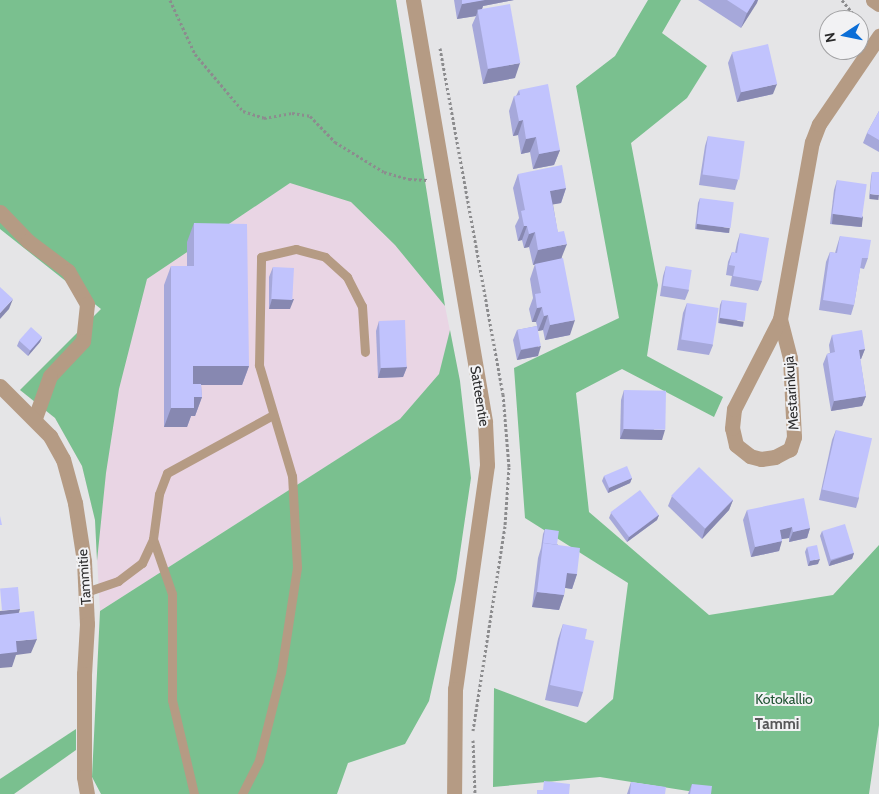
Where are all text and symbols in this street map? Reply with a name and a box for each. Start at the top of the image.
north arrow [819,10,869,60]
text: N [820,31,840,44]
street label: Mestarinkuja [780,355,802,431]
street label: Satteentie [467,365,493,427]
street label: Tammitie [74,549,94,605]
park label: Kotokallio [755,691,813,707]
district label: Tammi [755,716,799,734]

